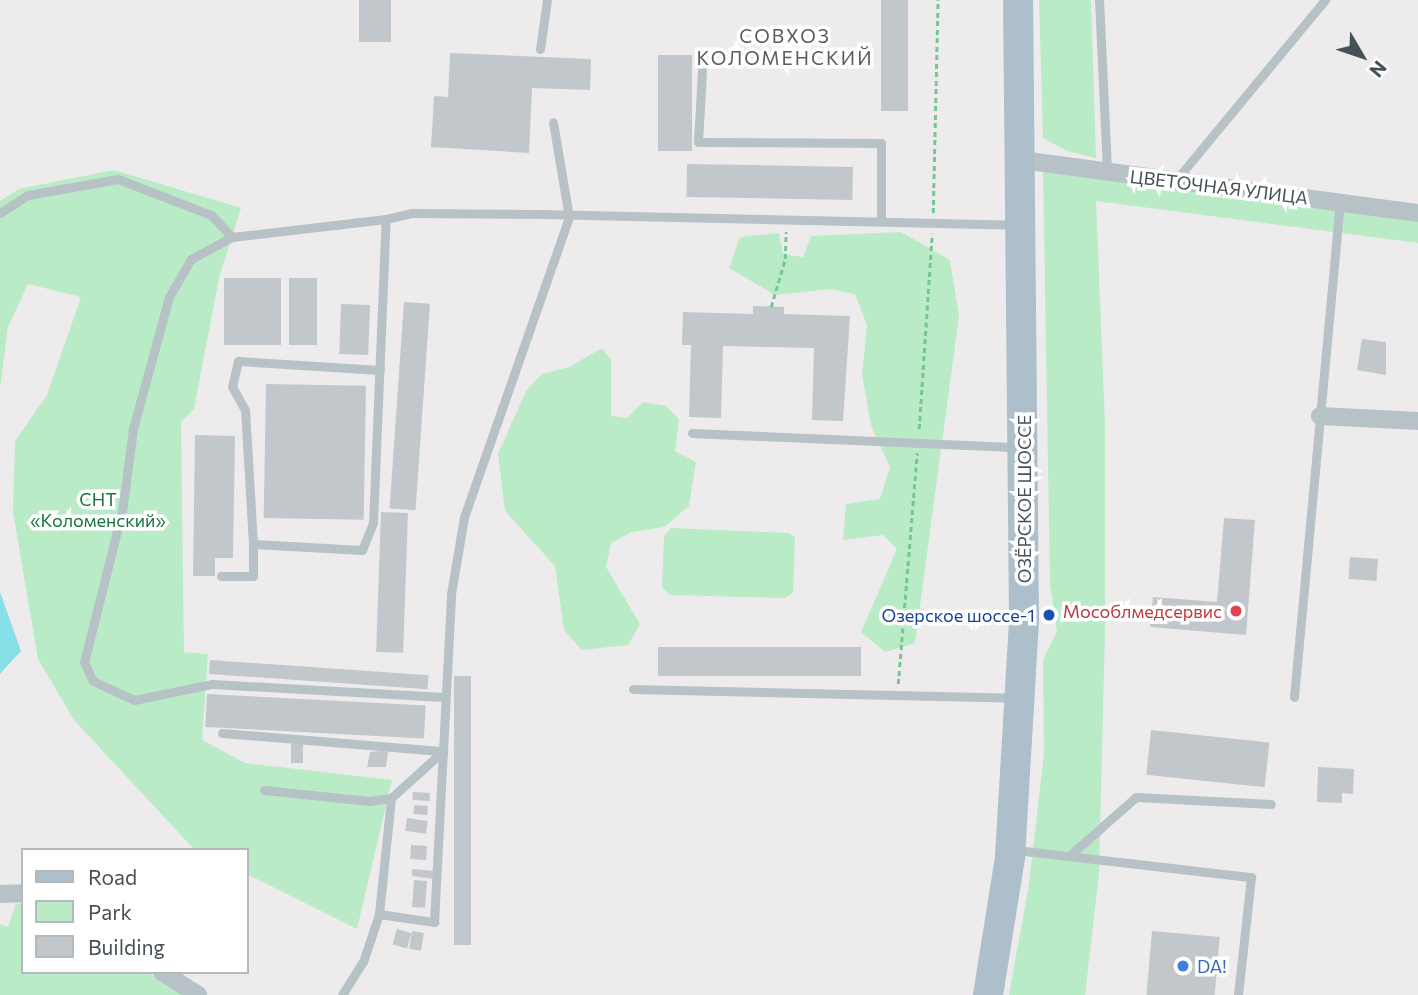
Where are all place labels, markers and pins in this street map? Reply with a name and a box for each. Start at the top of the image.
place label: Мособлмедсервис [1063,600,1222,622]
marker: Мособлмедсервис [1228,603,1244,619]
place label: Озерское шоссе-1 [881,604,1035,626]
marker: Озерское шоссе-1 [1041,607,1057,623]
place label: DA! [1197,955,1226,977]
marker: DA! [1175,958,1191,974]

